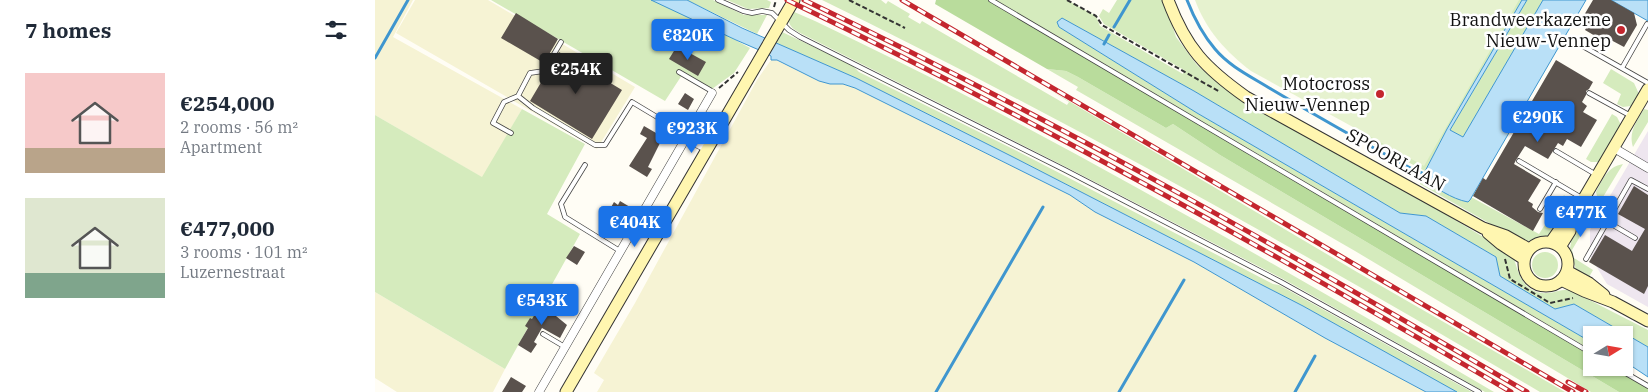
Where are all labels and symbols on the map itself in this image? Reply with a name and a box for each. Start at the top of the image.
place label: Brandweerkazerne Nieuw-Vennep [1449,8,1611,52]
pin: €820K [653,18,723,61]
marker: Brandweerkazerne Nieuw-Vennep [1615,24,1627,36]
pin: €254K [541,52,611,95]
place label: Motocross Nieuw-Vennep [1245,72,1370,116]
marker: Motocross Nieuw-Vennep [1374,88,1386,100]
pin: €290K [1503,100,1573,143]
pin: €923K [657,112,727,154]
street label: SPOORLAAN [1343,123,1450,196]
pin: €477K [1546,196,1616,238]
pin: €404K [600,206,670,248]
pin: €543K [507,284,577,326]
north arrow [1583,326,1633,376]

